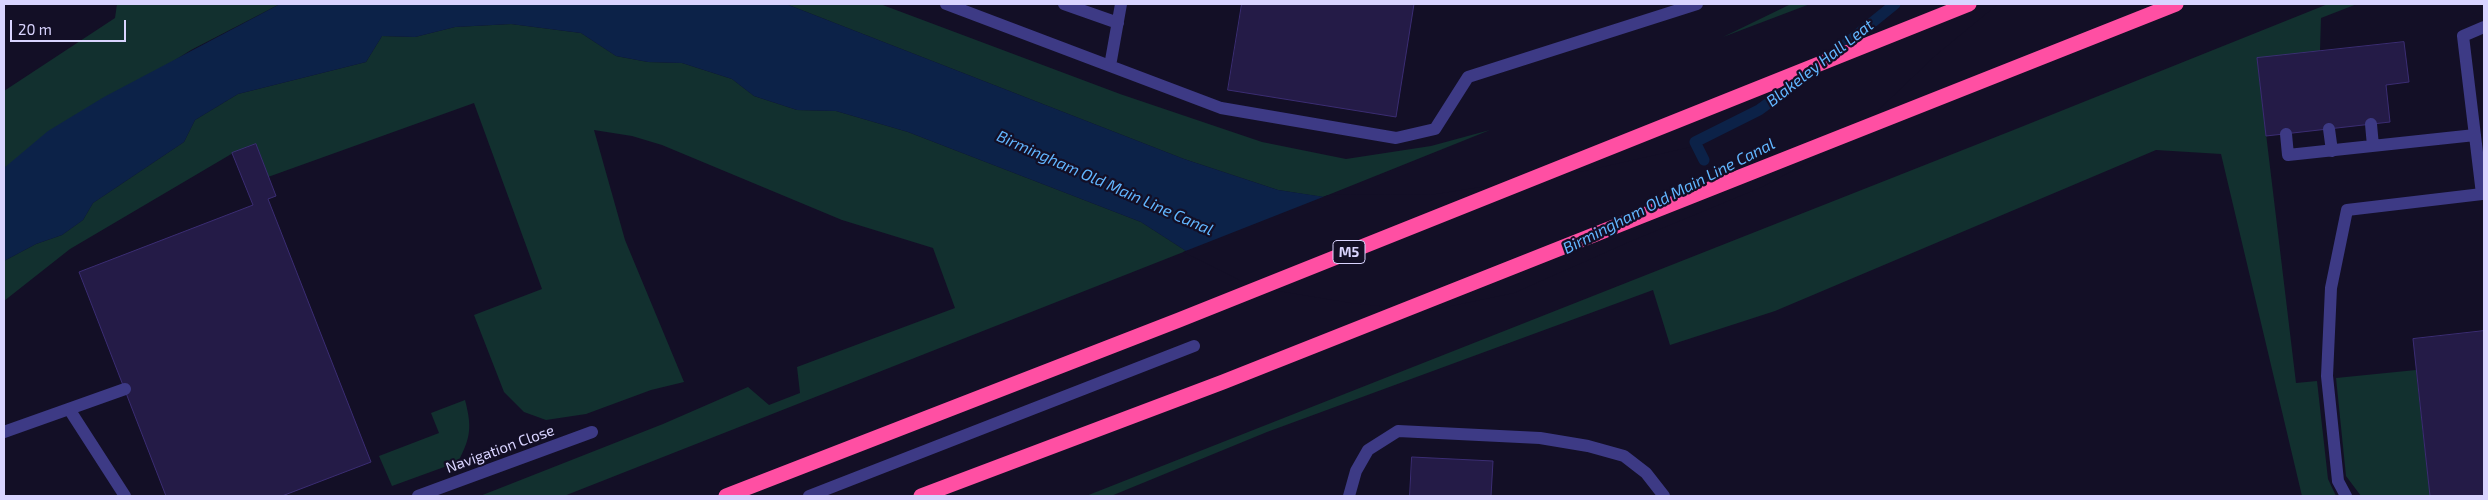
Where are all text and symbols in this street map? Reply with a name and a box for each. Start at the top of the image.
scale bar [12,10,129,42]
water label: Blakeley Hall Leat [1763,15,1877,111]
text: 20 m [18,20,52,38]
water label: Birmingham Old Main Line Canal [994,126,1216,240]
water label: Birmingham Old Main Line Canal [1560,134,1778,258]
road number: M5 [1333,240,1365,264]
street label: Navigation Close [443,421,557,477]

